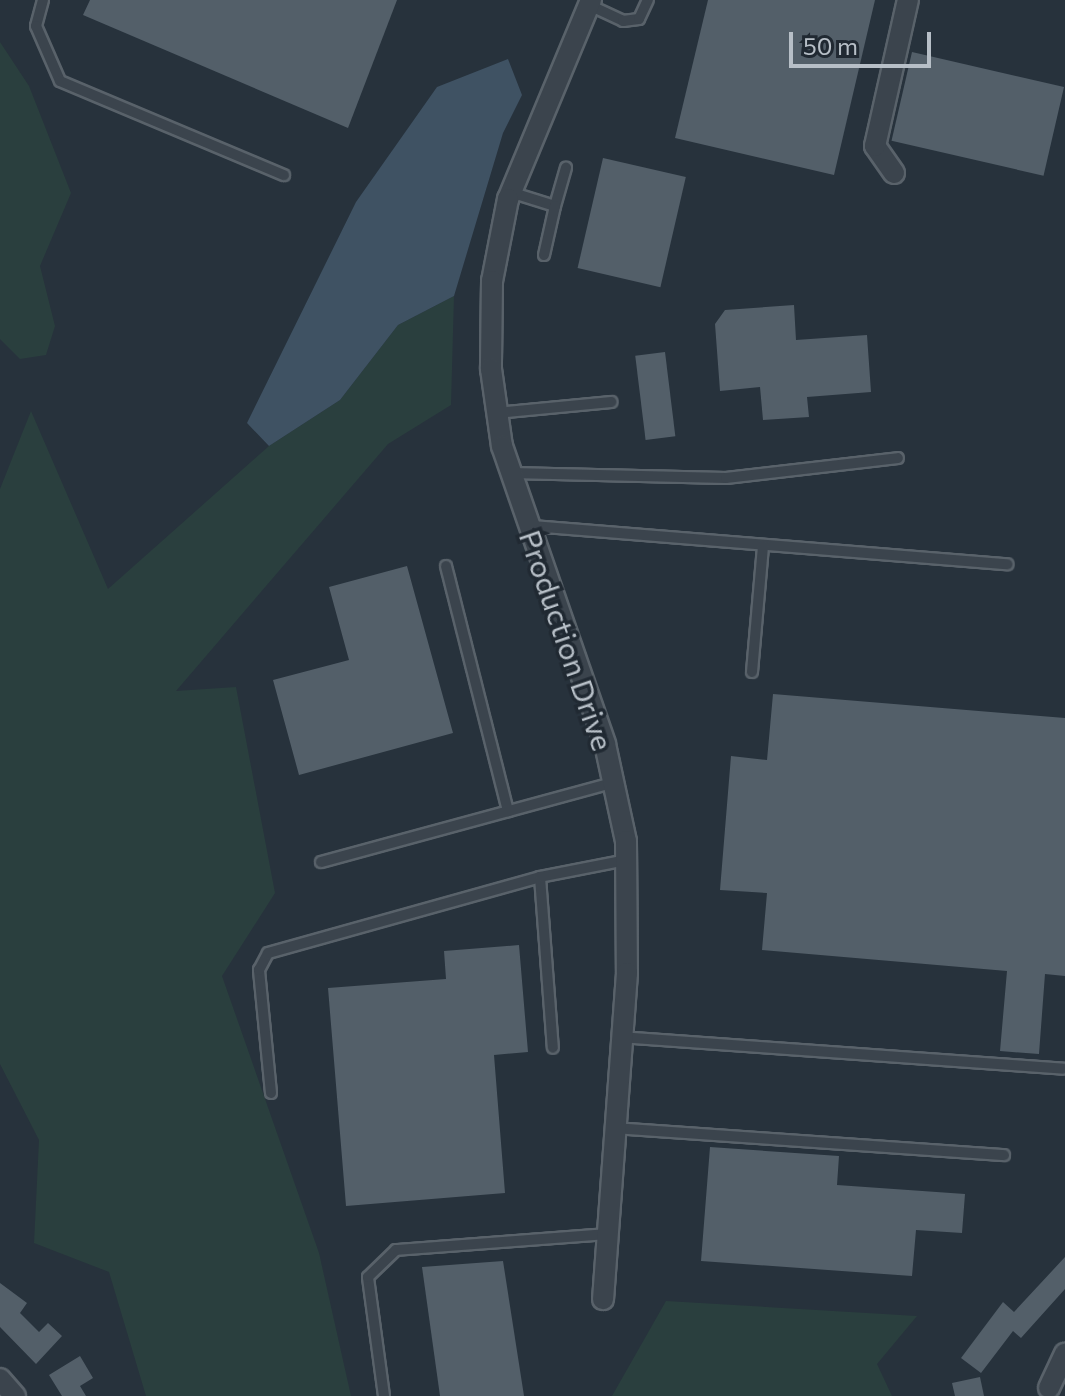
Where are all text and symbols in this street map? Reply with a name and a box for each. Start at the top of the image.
scale bar [793,16,935,66]
text: 50 m [803,31,858,60]
street label: Production Drive [512,525,622,755]

